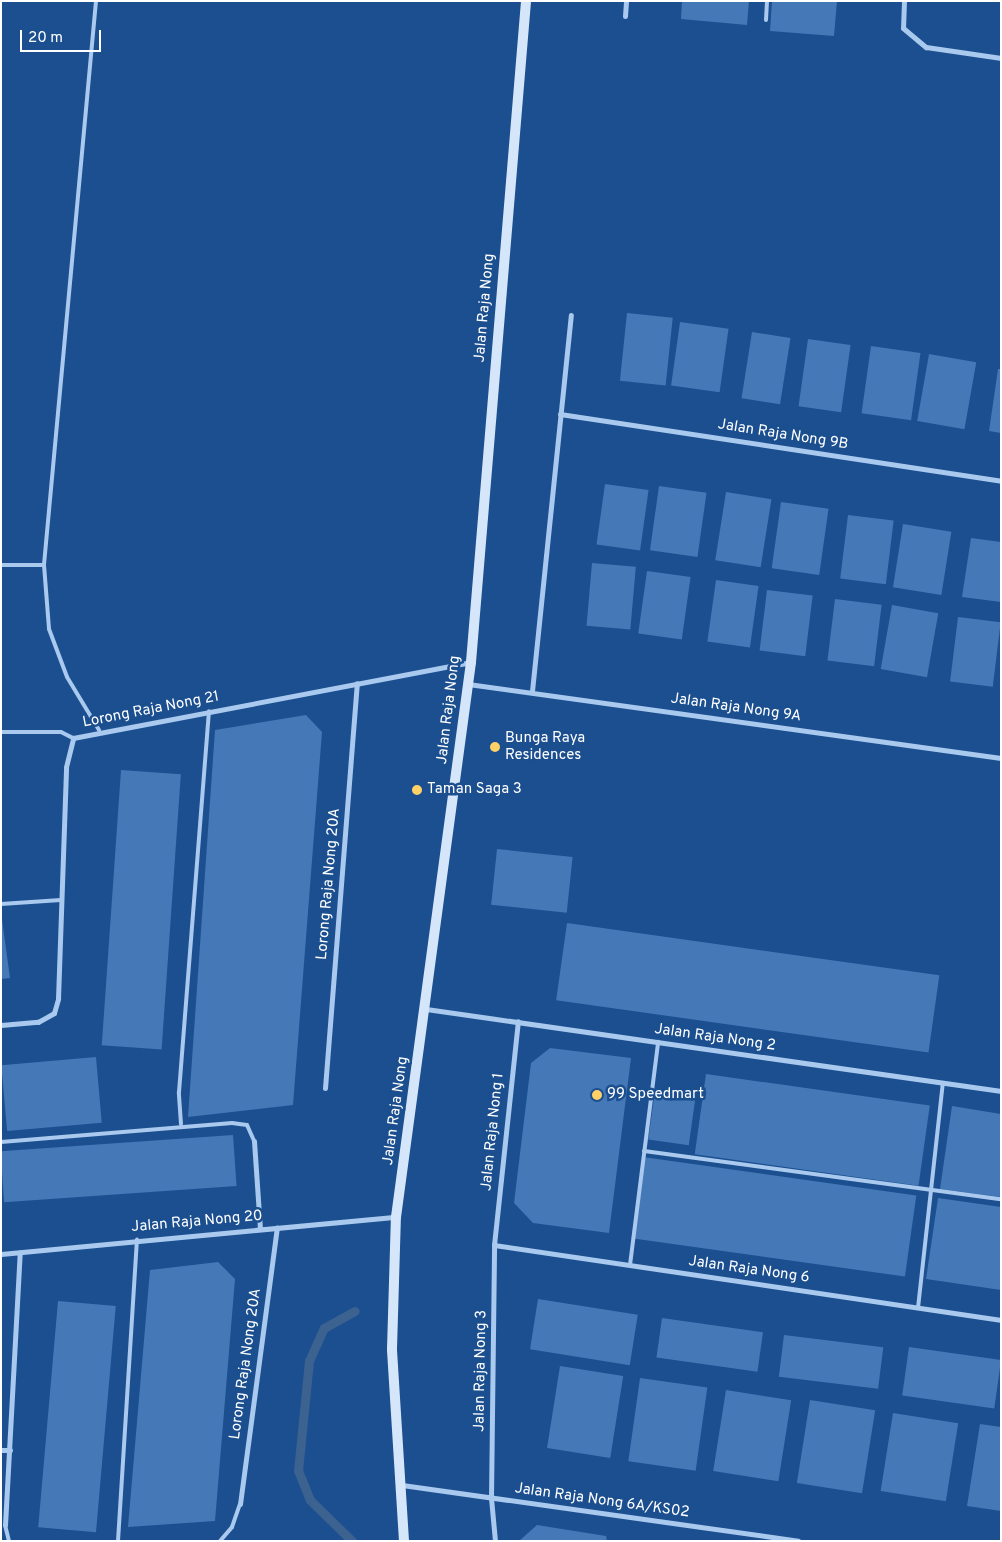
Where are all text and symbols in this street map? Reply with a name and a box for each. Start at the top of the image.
scale bar [22,20,104,52]
text: 20 m [28,29,63,48]
street label: Jalan Raja Nong [471,253,499,363]
street label: Jalan Raja Nong 9B [716,416,850,454]
street label: Jalan Raja Nong [433,655,465,765]
street label: Lorong Raja Nong 21 [81,688,221,732]
street label: Jalan Raja Nong 9A [670,690,802,726]
place label: Bunga Raya Residences [505,729,585,764]
marker: Bunga Raya Residences [489,741,501,753]
place label: Taman Saga 3 [427,781,522,799]
marker: Taman Saga 3 [411,784,423,796]
street label: Lorong Raja Nong 20A [313,807,345,961]
street label: Jalan Raja Nong 2 [653,1021,777,1055]
street label: Jalan Raja Nong [379,1056,413,1166]
street label: Jalan Raja Nong 1 [478,1072,508,1192]
place label: 99 Speedmart [607,1086,704,1104]
marker: 99 Speedmart [591,1089,603,1101]
street label: Jalan Raja Nong 20 [131,1207,263,1237]
street label: Jalan Raja Nong 6 [687,1253,811,1287]
street label: Lorong Raja Nong 20A [226,1287,266,1441]
street label: Jalan Raja Nong 3 [471,1310,491,1432]
street label: Jalan Raja Nong 6A/KS02 [513,1480,691,1522]

